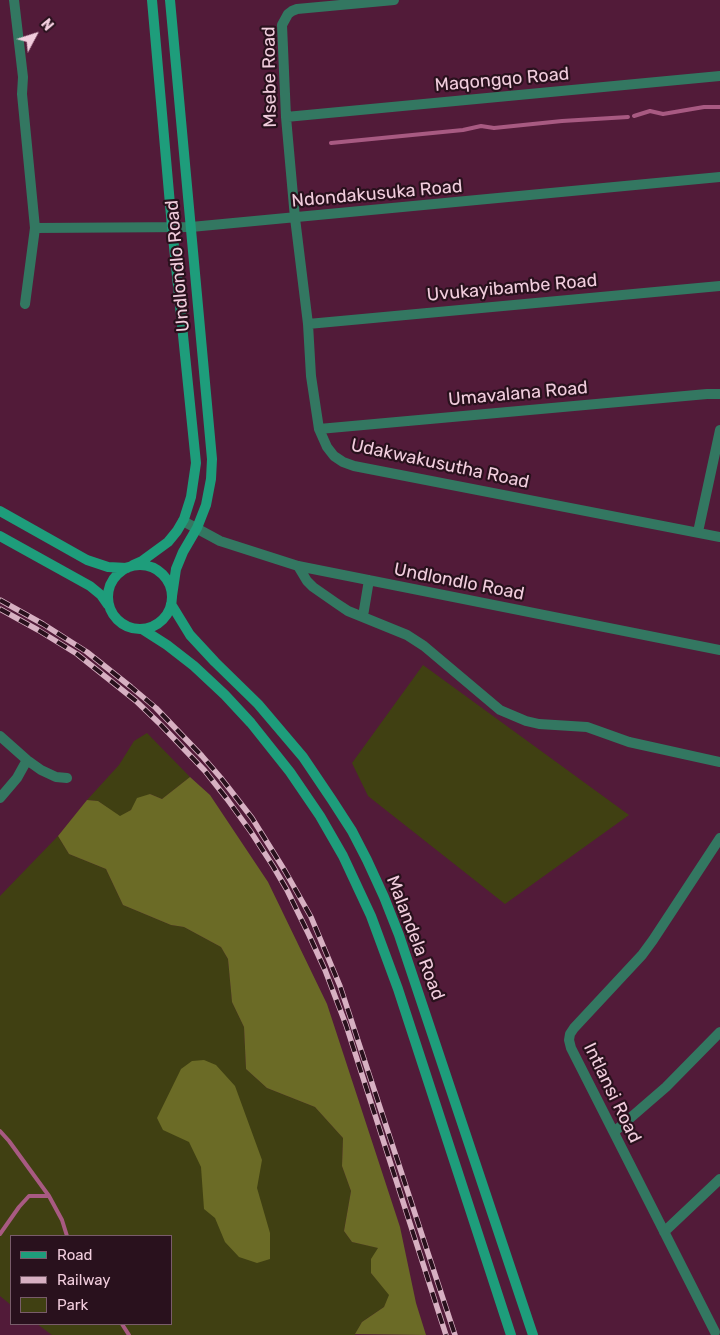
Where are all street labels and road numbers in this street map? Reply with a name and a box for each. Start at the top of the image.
street label: Msebe Road [258,26,282,128]
street label: Maqongqo Road [434,63,570,97]
street label: Ndondakusuka Road [291,176,463,212]
street label: Undlondlo Road [161,199,195,333]
street label: Uvukayibambe Road [426,270,598,306]
street label: Umavalana Road [447,377,589,411]
street label: Udakwakusutha Road [349,435,531,493]
street label: Undlondlo Road [392,559,526,605]
street label: Malandela Road [381,873,449,1003]
street label: Intlansi Road [579,1039,645,1147]

